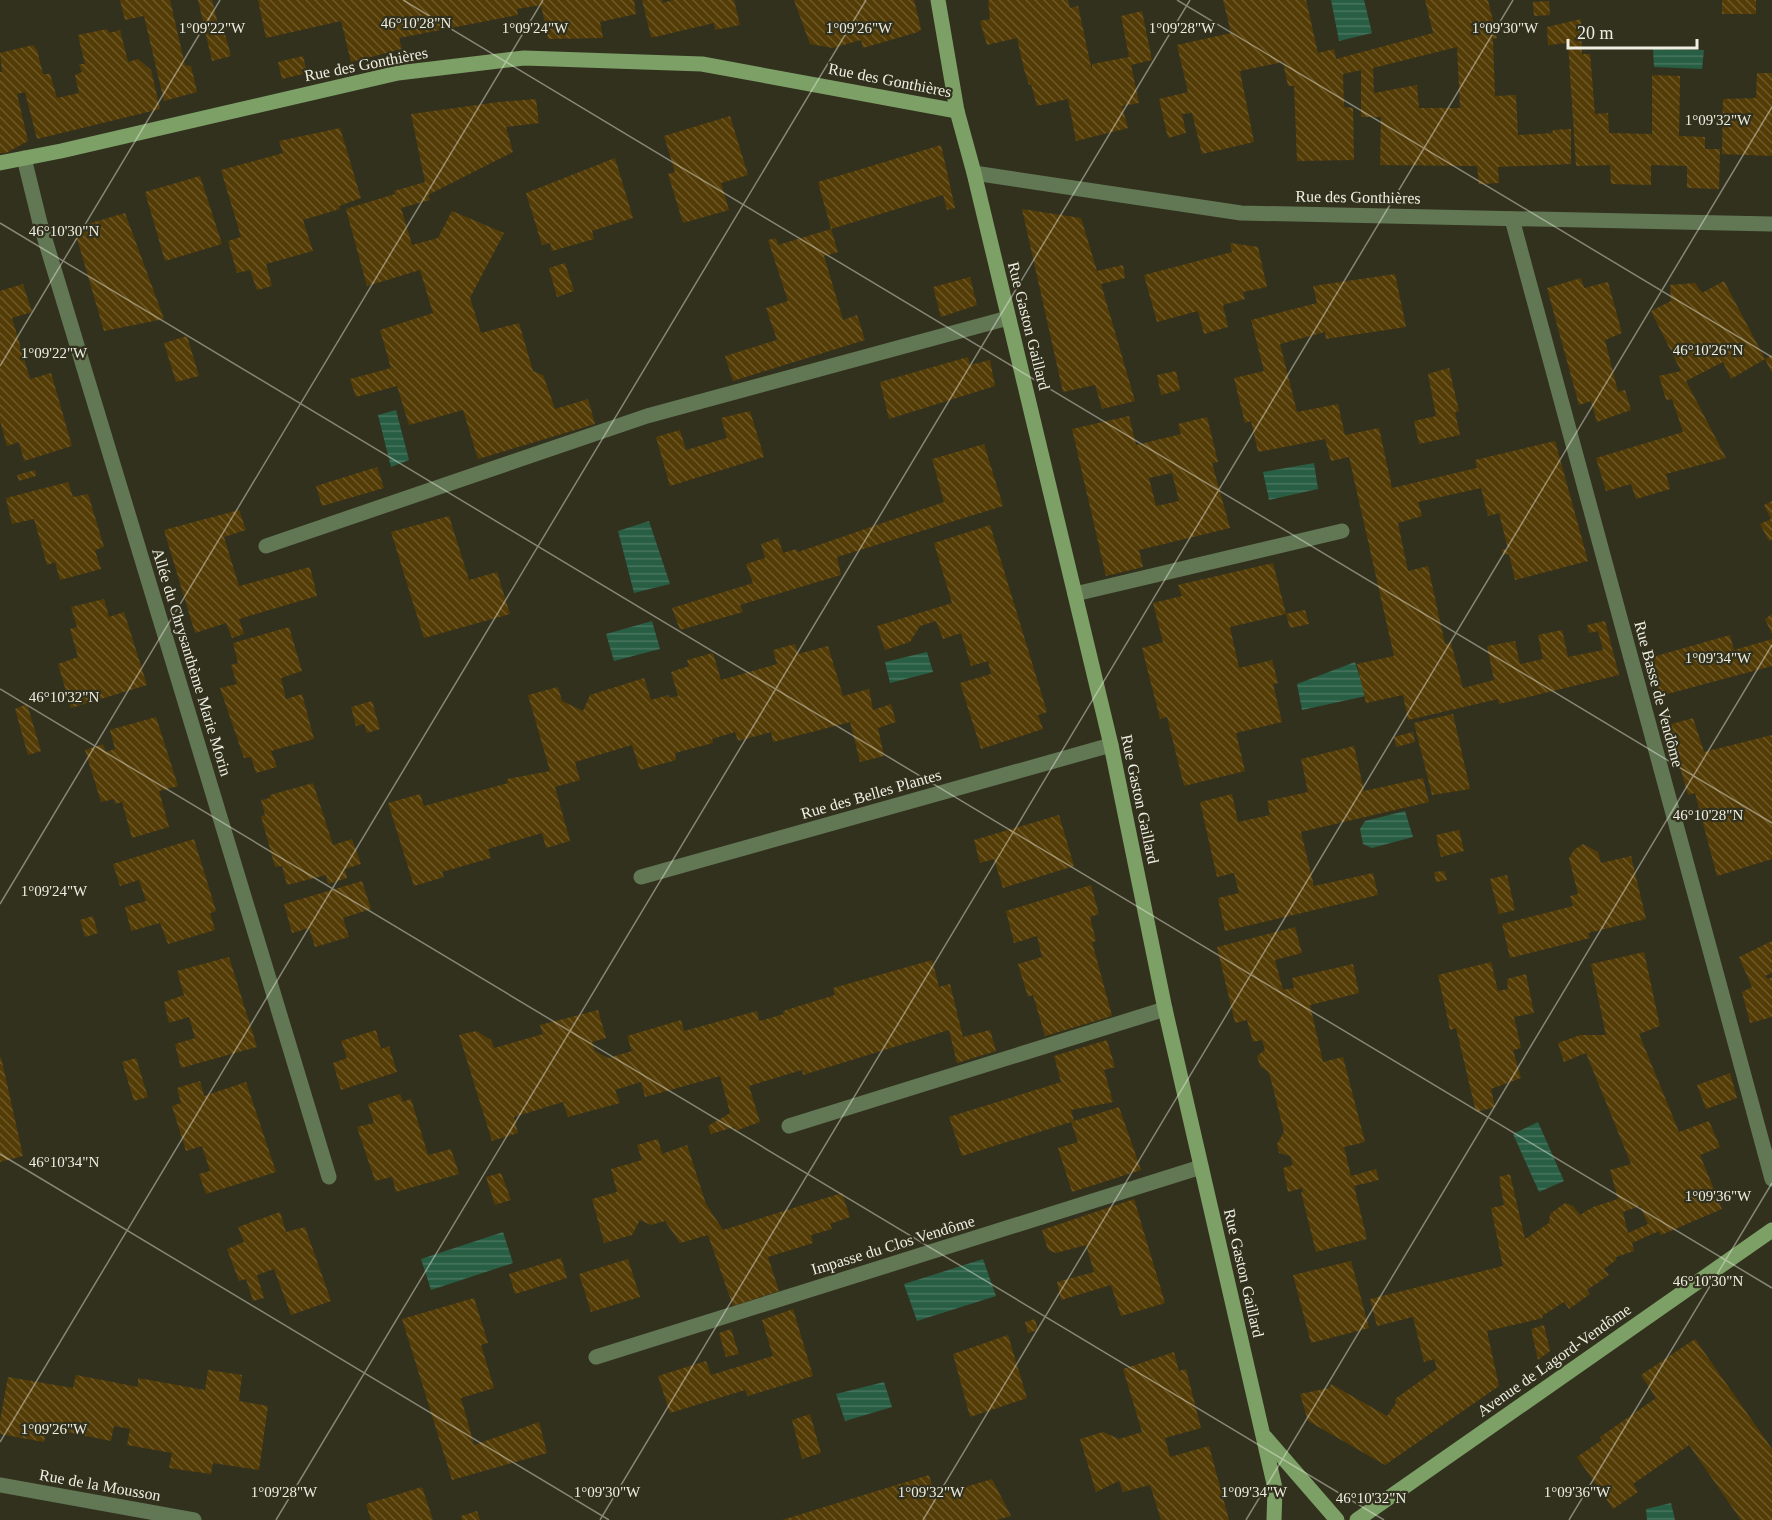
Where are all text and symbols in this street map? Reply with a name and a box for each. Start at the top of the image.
scale bar [1568,12,1697,50]
text: 46°10'28"N [381,15,451,31]
text: 1°09'22"W [179,20,246,36]
text: 1°09'24"W [502,20,569,36]
text: 1°09'26"W [826,20,893,36]
text: 1°09'28"W [1149,20,1216,36]
text: 1°09'30"W [1472,20,1539,36]
text: 20 m [1577,23,1614,43]
street label: Rue des Gonthières [303,44,429,84]
street label: Rue des Gonthières [827,60,953,100]
text: 1°09'32"W [1685,112,1752,128]
street label: Rue des Gonthières [1295,187,1421,207]
text: 46°10'30"N [29,223,99,239]
street label: Rue Gaston Gaillard [1005,260,1053,392]
text: 46°10'26"N [1673,342,1743,358]
text: 1°09'22"W [21,345,88,361]
street label: Allée du Chrysanthème Marie Morin [148,546,235,778]
street label: Rue Basse de Vendôme [1631,619,1687,769]
text: 1°09'34"W [1685,650,1752,666]
text: 46°10'32"N [29,689,99,705]
street label: Rue Gaston Gaillard [1118,733,1162,865]
street label: Rue des Belles Plantes [799,766,943,822]
text: 46°10'28"N [1673,807,1743,823]
text: 1°09'24"W [21,883,88,899]
text: 46°10'34"N [29,1154,99,1170]
text: 1°09'36"W [1685,1188,1752,1204]
street label: Rue Gaston Gaillard [1221,1207,1267,1339]
street label: Impasse du Clos Vendôme [809,1212,977,1279]
text: 46°10'30"N [1673,1273,1743,1289]
street label: Avenue de Lagord-Vendôme [1474,1300,1635,1420]
text: 1°09'26"W [21,1421,88,1437]
street label: Rue de la Mousson [38,1466,162,1504]
text: 1°09'28"W [251,1484,318,1500]
text: 1°09'30"W [574,1484,641,1500]
text: 1°09'32"W [898,1484,965,1500]
text: 1°09'34"W [1221,1484,1288,1500]
text: 1°09'36"W [1544,1484,1611,1500]
text: 46°10'32"N [1336,1490,1406,1506]

